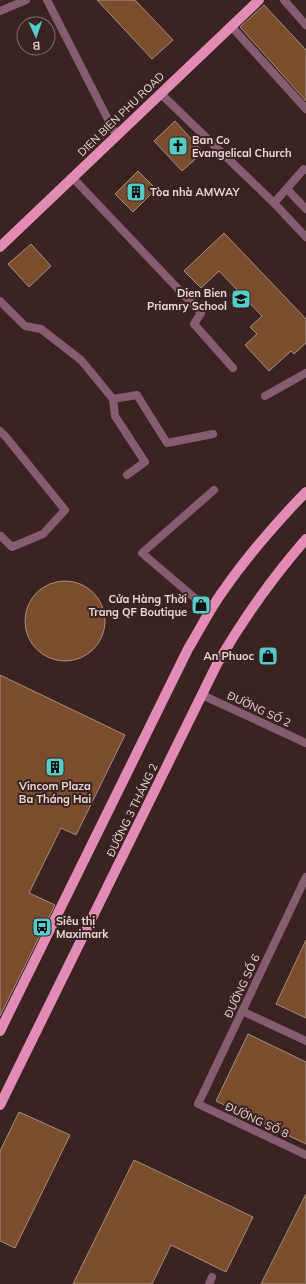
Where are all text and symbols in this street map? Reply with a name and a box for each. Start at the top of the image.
north arrow [16,16,56,56]
text: B [32,39,41,53]
street label: DIEN BIEN PHU ROAD [75,69,167,159]
place label: Ban Co Evangelical Church [192,133,292,160]
church icon: Ban Co Evangelical Church [167,135,189,157]
building icon: Tòa nhà AMWAY [125,181,147,203]
place label: Tòa nhà AMWAY [150,185,240,199]
place label: Dien Bien Priamry School [147,286,227,313]
school or university icon: Dien Bien Priamry School [230,288,252,310]
place label: Cửa Hàng Thời Trang QF Boutique [88,592,187,619]
shop icon: Cửa Hàng Thời Trang QF Boutique [190,594,212,616]
shop icon: An Phuoc [257,645,279,667]
place label: An Phuoc [204,649,254,663]
street label: ĐƯỜNG SỐ 2 [225,687,294,730]
building icon: Vincom Plaza Ba Tháng Hai [44,756,66,778]
street label: ĐƯỜNG 3 THÁNG 2 [103,761,161,859]
place label: Vincom Plaza Ba Tháng Hai [18,779,91,806]
place label: Siêu thị Maximark [56,914,109,941]
bus stop icon: Siêu thị Maximark [31,916,53,938]
street label: ĐƯỜNG SỐ 6 [220,951,263,1020]
street label: ĐƯỜNG SỐ 8 [223,1098,292,1141]

